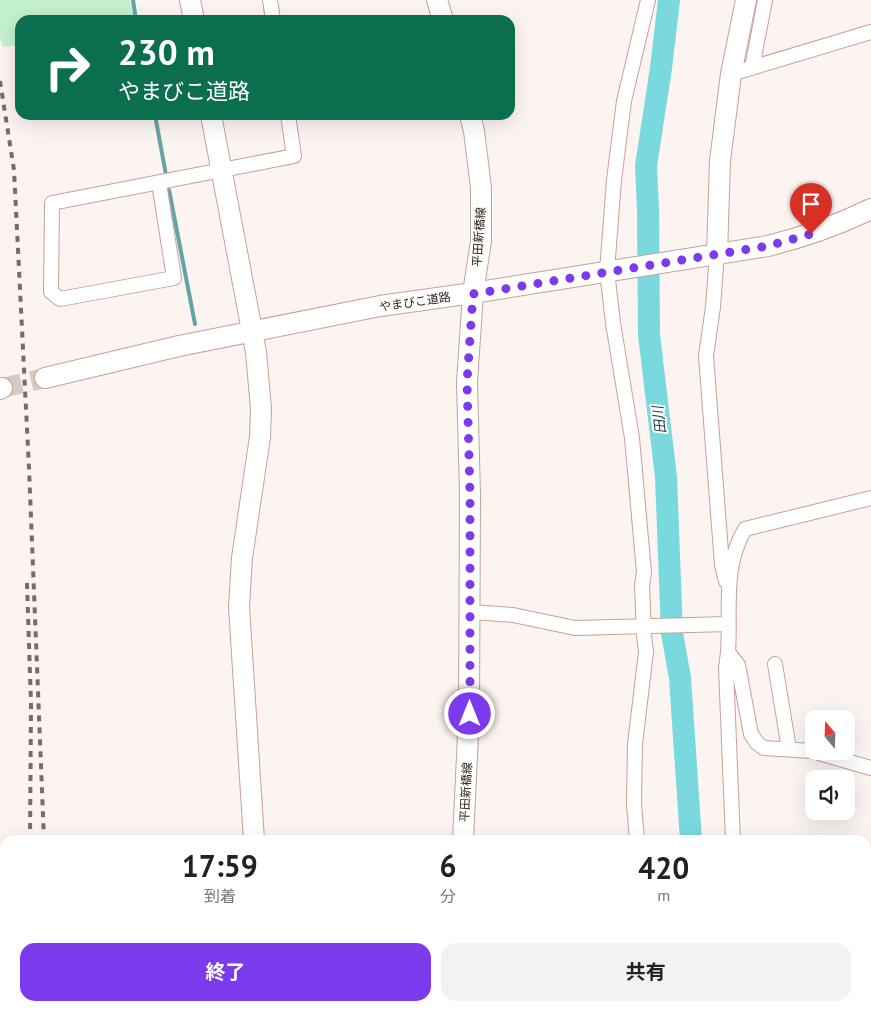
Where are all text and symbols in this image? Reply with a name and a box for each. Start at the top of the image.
text: 230 m [118,29,215,75]
icon: right [35,35,100,100]
text: やまびこ道路 [118,77,250,105]
pin [790,183,832,234]
icon: arrive [797,190,825,218]
street label: 平田新橋線 [469,207,488,267]
street label: やまびこ道路 [378,289,452,314]
water label: 田川 [648,403,670,435]
position arrow [443,687,495,739]
north arrow [805,710,855,760]
map controls [805,710,855,820]
street label: 平田新橋線 [456,762,475,822]
button: sound [805,770,855,820]
text: 17:59 [182,846,258,885]
text: 6 [440,846,457,885]
text: 420 [638,848,689,887]
text: m [657,885,670,905]
text: 到着 [204,886,236,906]
text: 分 [440,886,456,906]
button: 終了 [20,943,431,1001]
button: 共有 [441,943,851,1001]

